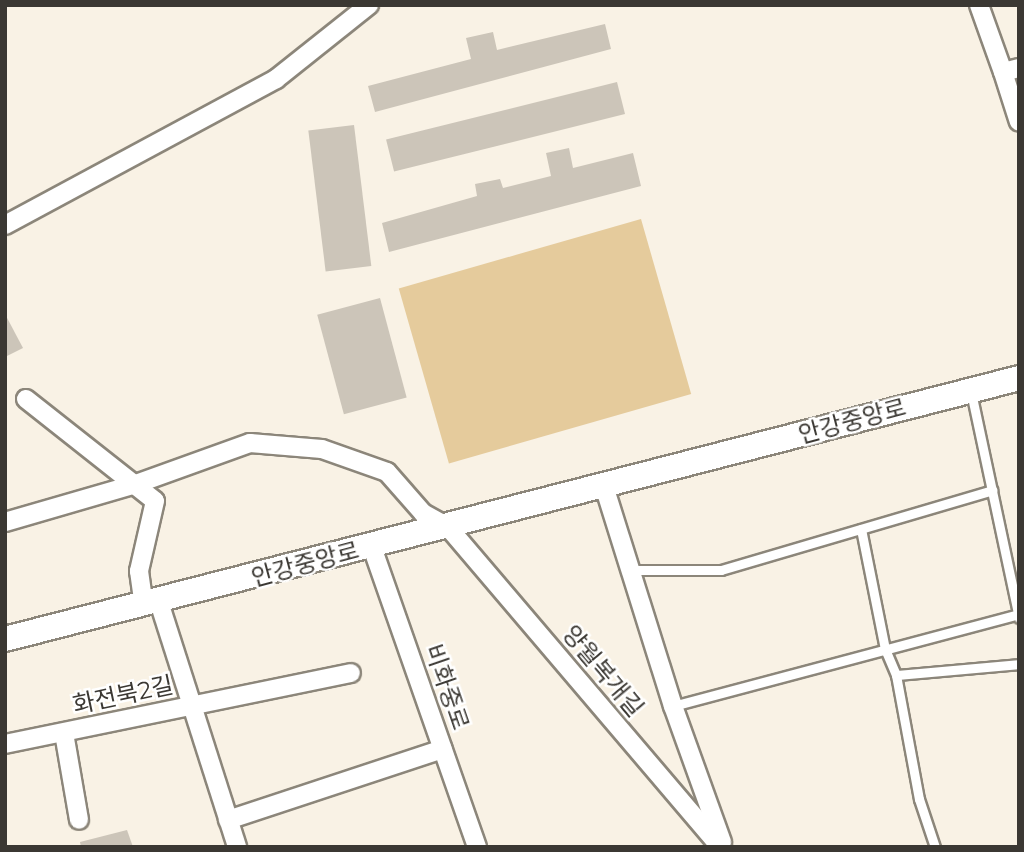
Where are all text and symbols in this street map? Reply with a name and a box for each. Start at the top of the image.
street label: 안강중앙로 [795,393,909,449]
street label: 안강중앙로 [248,536,362,592]
street label: 양월복개길 [556,619,650,723]
street label: 비화중로 [419,641,475,733]
street label: 화전북2길 [70,670,176,720]

